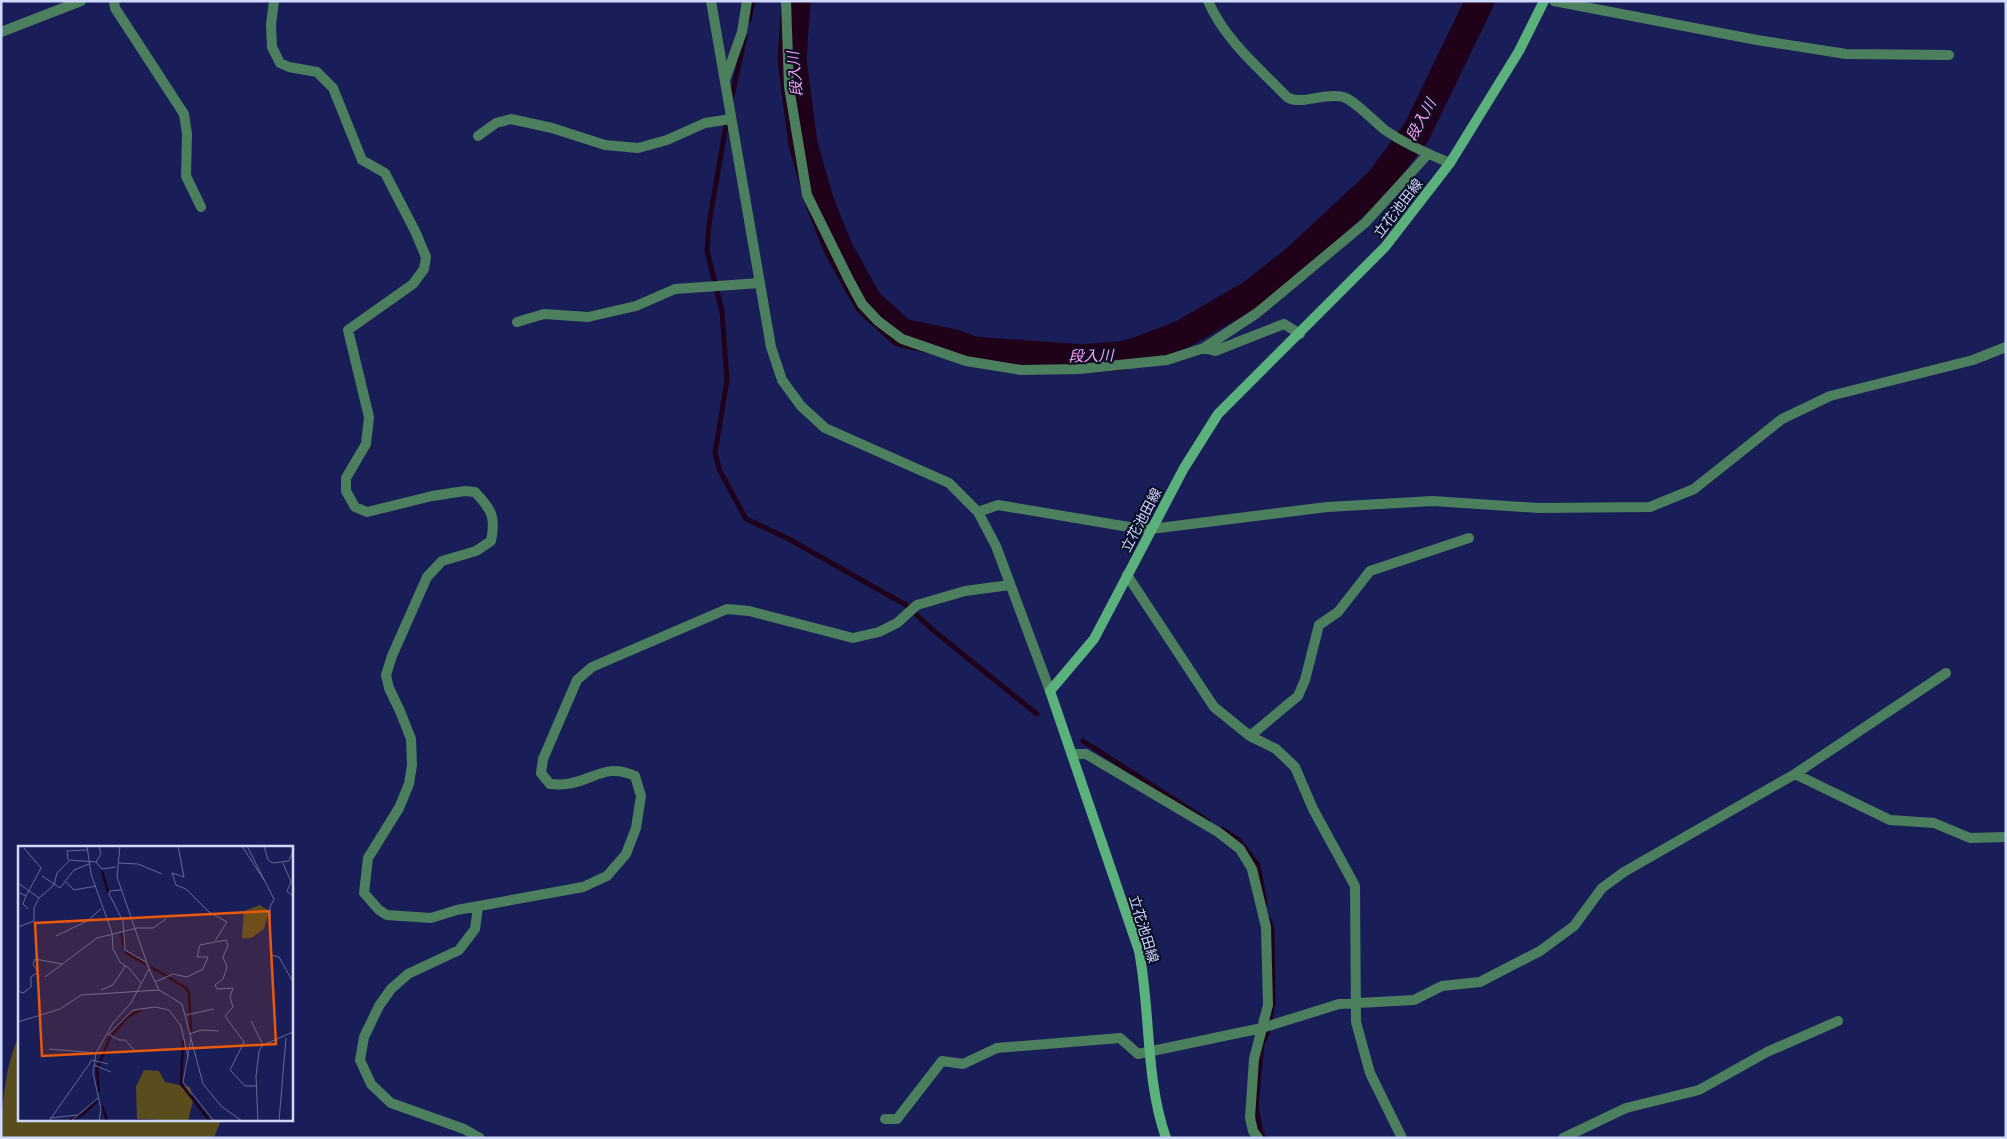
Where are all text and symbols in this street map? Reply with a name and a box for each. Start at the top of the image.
water label: 段入川 [783,49,806,97]
water label: 段入川 [1401,94,1441,144]
street label: 立花池田線 [1369,175,1427,241]
water label: 段入川 [1068,346,1116,365]
street label: 立花池田線 [1117,485,1165,555]
inset map [18,846,292,1122]
street label: 立花池田線 [1125,893,1163,965]

